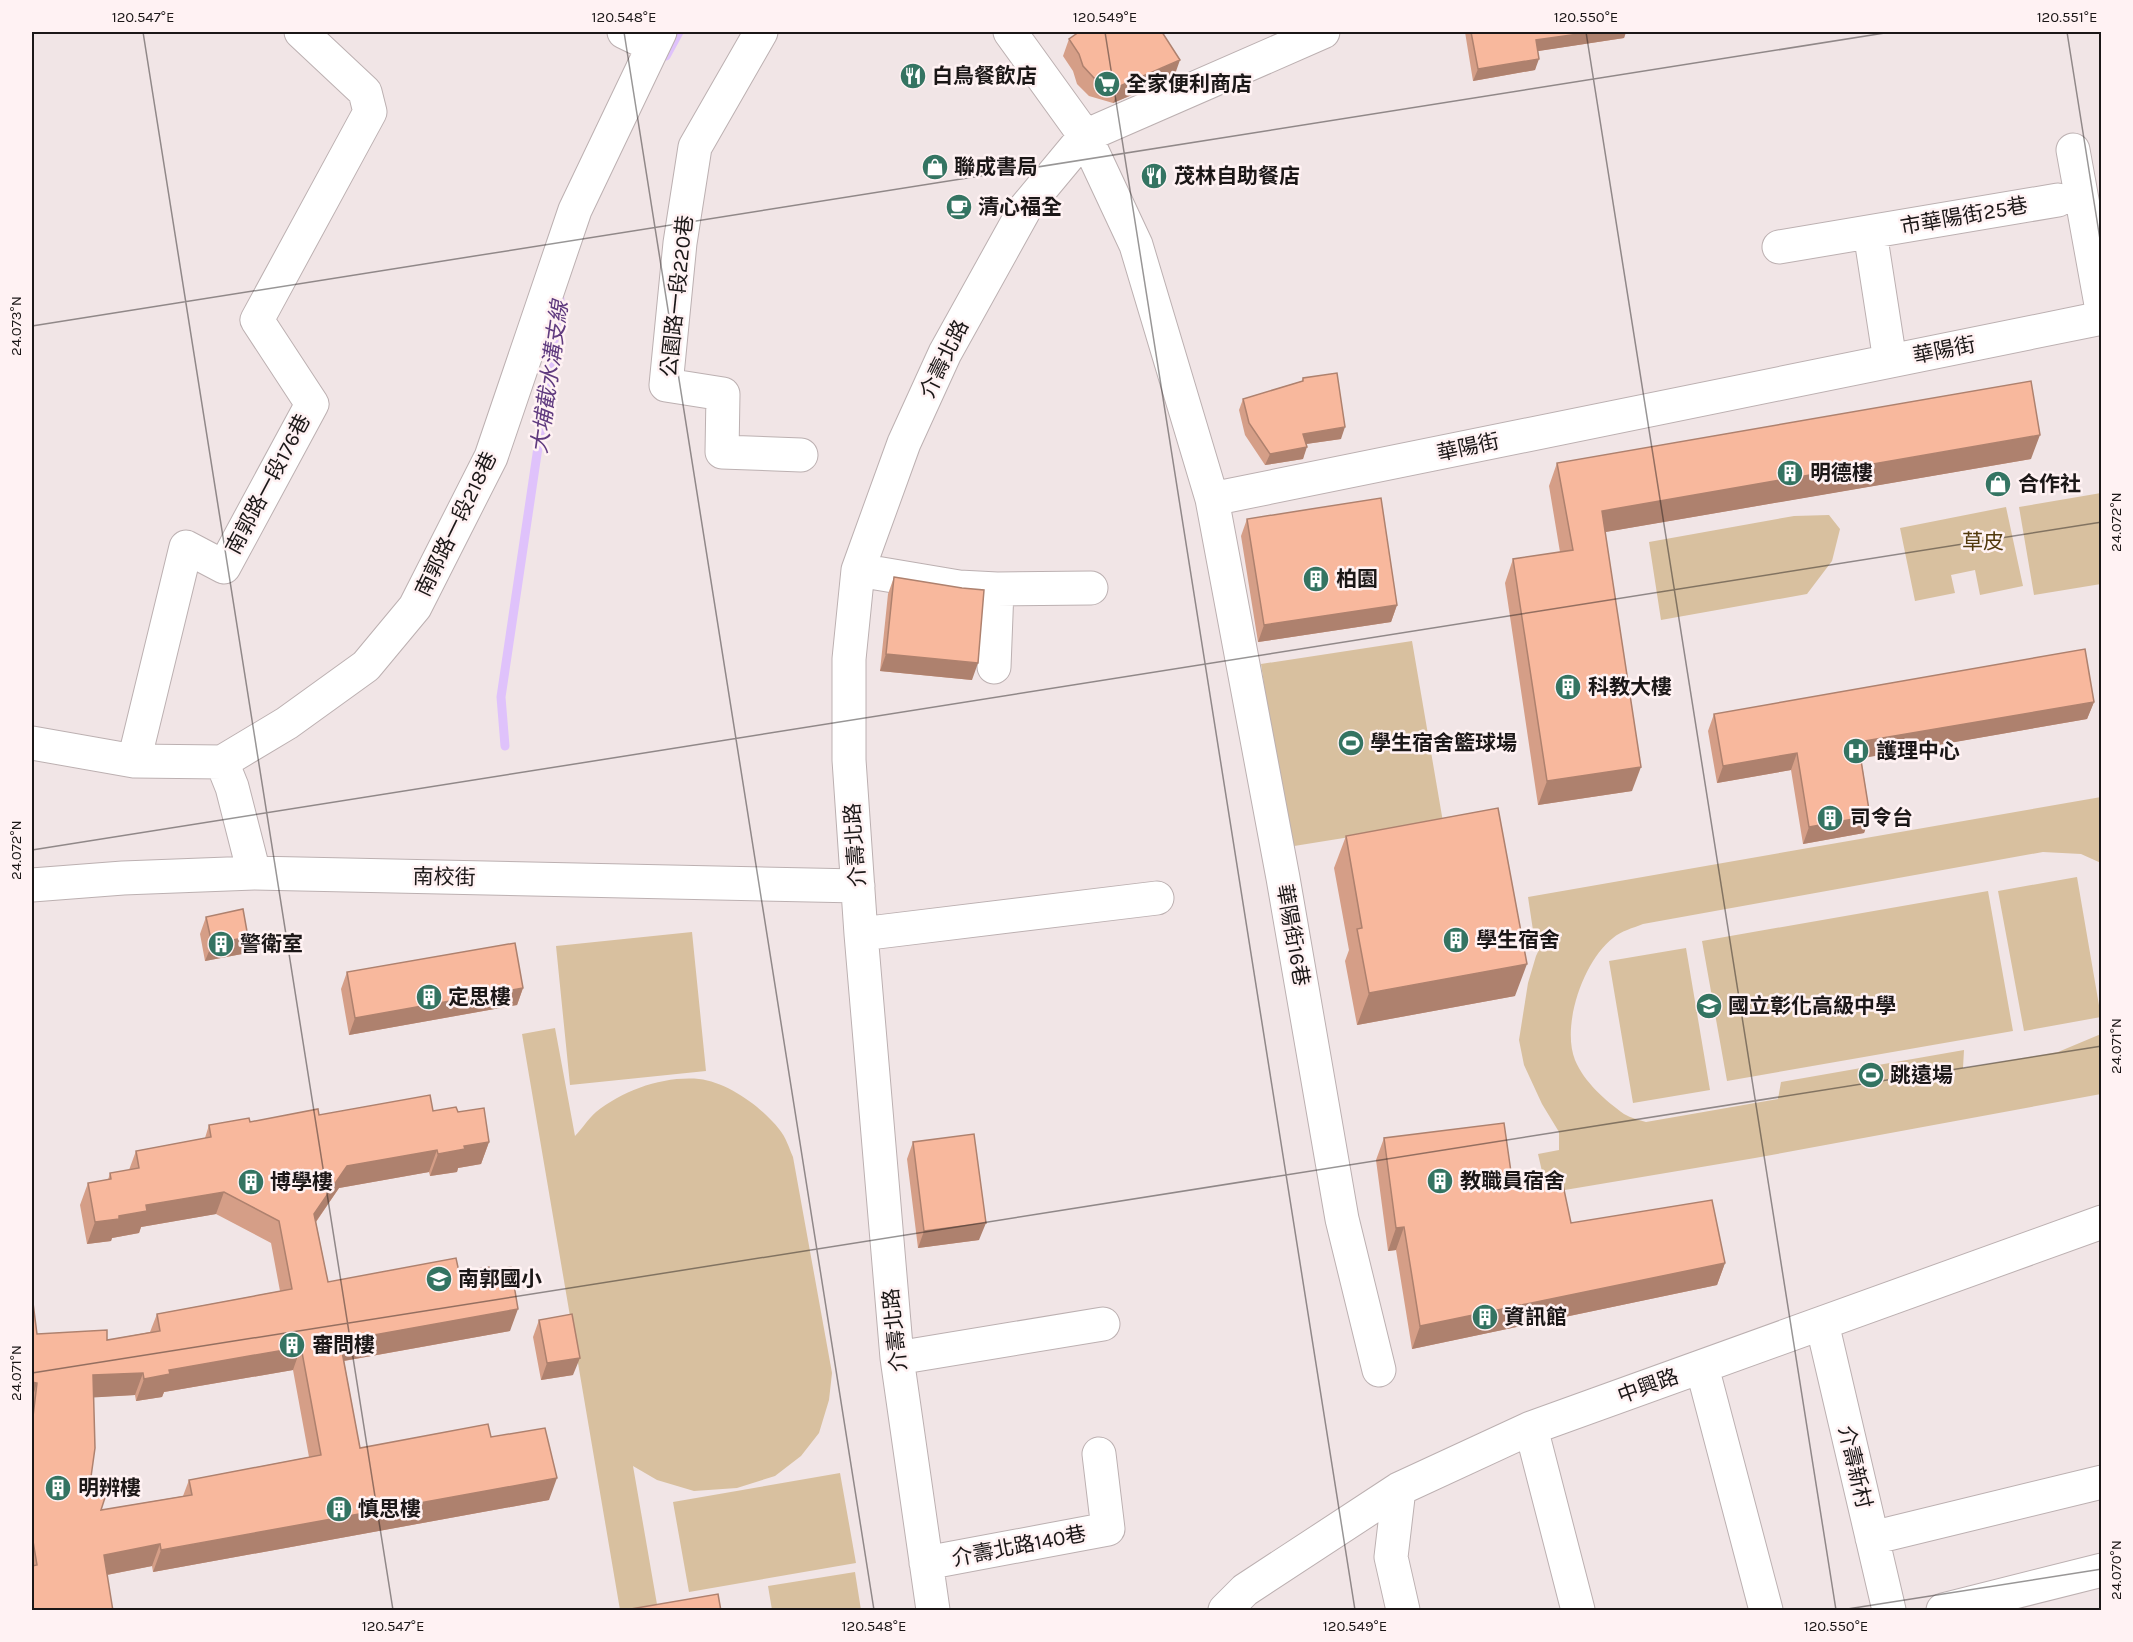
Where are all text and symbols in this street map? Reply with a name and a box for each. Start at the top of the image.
text: 120.547°E [112,8,174,26]
text: 120.548°E [592,8,656,26]
text: 120.549°E [1073,8,1137,26]
text: 120.550°E [1554,8,1618,26]
text: 120.551°E [2037,8,2097,26]
restaurant icon: 白鳥餐飲店 [898,61,928,91]
place label: 白鳥餐飲店 [932,64,1037,88]
supermarket icon: 全家便利商店 [1092,69,1122,99]
place label: 全家便利商店 [1126,72,1252,96]
shop icon: 聯成書局 [920,152,950,182]
place label: 聯成書局 [954,155,1038,179]
restaurant icon: 茂林自助餐店 [1139,161,1169,191]
place label: 茂林自助餐店 [1174,164,1300,188]
cafe icon: 清心福全 [944,192,974,222]
street label: 市華陽街25巷 [1898,193,2030,239]
place label: 清心福全 [978,195,1062,219]
street label: 公園路一段220巷 [657,214,697,378]
text: 24.073°N [7,296,25,356]
water label: 大埔截水溝支線 [526,296,574,455]
street label: 介壽北路 [915,316,973,402]
street label: 華陽街 [1911,332,1977,368]
street label: 南郭路一段176巷 [221,410,315,558]
street label: 華陽街 [1435,429,1501,465]
street label: 南郭路一段218巷 [411,448,501,600]
building icon: 明德樓 [1775,458,1805,488]
place label: 明德樓 [1810,461,1873,485]
shop icon: 合作社 [1983,469,2013,499]
place label: 合作社 [2018,472,2081,496]
text: 24.072°N [2107,492,2125,552]
park label: 草皮 [1962,530,2004,554]
building icon: 柏園 [1301,564,1331,594]
place label: 柏園 [1336,567,1378,591]
building icon: 科教大樓 [1553,672,1583,702]
place label: 科教大樓 [1588,675,1672,699]
sports icon: 學生宿舍籃球場 [1336,728,1366,758]
place label: 學生宿舍籃球場 [1370,731,1517,755]
hospital icon: 護理中心 [1841,736,1871,766]
place label: 護理中心 [1876,739,1960,763]
street label: 介壽北路 [840,802,870,888]
building icon: 司令台 [1815,803,1845,833]
place label: 司令台 [1850,806,1913,830]
text: 24.072°N [7,820,25,880]
street label: 南校街 [412,864,476,890]
street label: 華陽街16巷 [1272,882,1314,988]
building icon: 學生宿舍 [1441,925,1471,955]
place label: 學生宿舍 [1476,928,1560,952]
building icon: 警衛室 [206,929,236,959]
place label: 警衛室 [240,932,303,956]
building icon: 定思樓 [414,982,444,1012]
place label: 定思樓 [448,985,511,1009]
school or university icon: 國立彰化高級中學 [1694,991,1724,1021]
place label: 國立彰化高級中學 [1728,994,1896,1018]
text: 24.071°N [2107,1018,2125,1074]
sports icon: 跳遠場 [1856,1060,1886,1090]
place label: 跳遠場 [1890,1063,1953,1087]
building icon: 教職員宿舍 [1425,1166,1455,1196]
building icon: 博學樓 [236,1167,266,1197]
place label: 教職員宿舍 [1460,1169,1565,1193]
place label: 博學樓 [270,1170,333,1194]
school or university icon: 南郭國小 [424,1264,454,1294]
place label: 南郭國小 [458,1267,542,1291]
street label: 介壽北路 [879,1287,911,1373]
building icon: 資訊館 [1470,1302,1500,1332]
place label: 資訊館 [1504,1305,1567,1329]
building icon: 審問樓 [277,1330,307,1360]
place label: 審問樓 [312,1333,375,1357]
text: 24.071°N [7,1345,25,1401]
street label: 中興路 [1614,1364,1682,1408]
street label: 介壽新村 [1834,1423,1876,1511]
building icon: 明辨樓 [43,1473,73,1503]
place label: 明辨樓 [78,1476,141,1500]
building icon: 慎思樓 [324,1494,354,1524]
place label: 慎思樓 [358,1497,421,1521]
street label: 介壽北路140巷 [950,1521,1088,1571]
text: 24.070°N [2107,1540,2125,1600]
text: 120.547°E [362,1617,424,1635]
text: 120.548°E [842,1617,906,1635]
text: 120.549°E [1323,1617,1387,1635]
text: 120.550°E [1804,1617,1868,1635]

